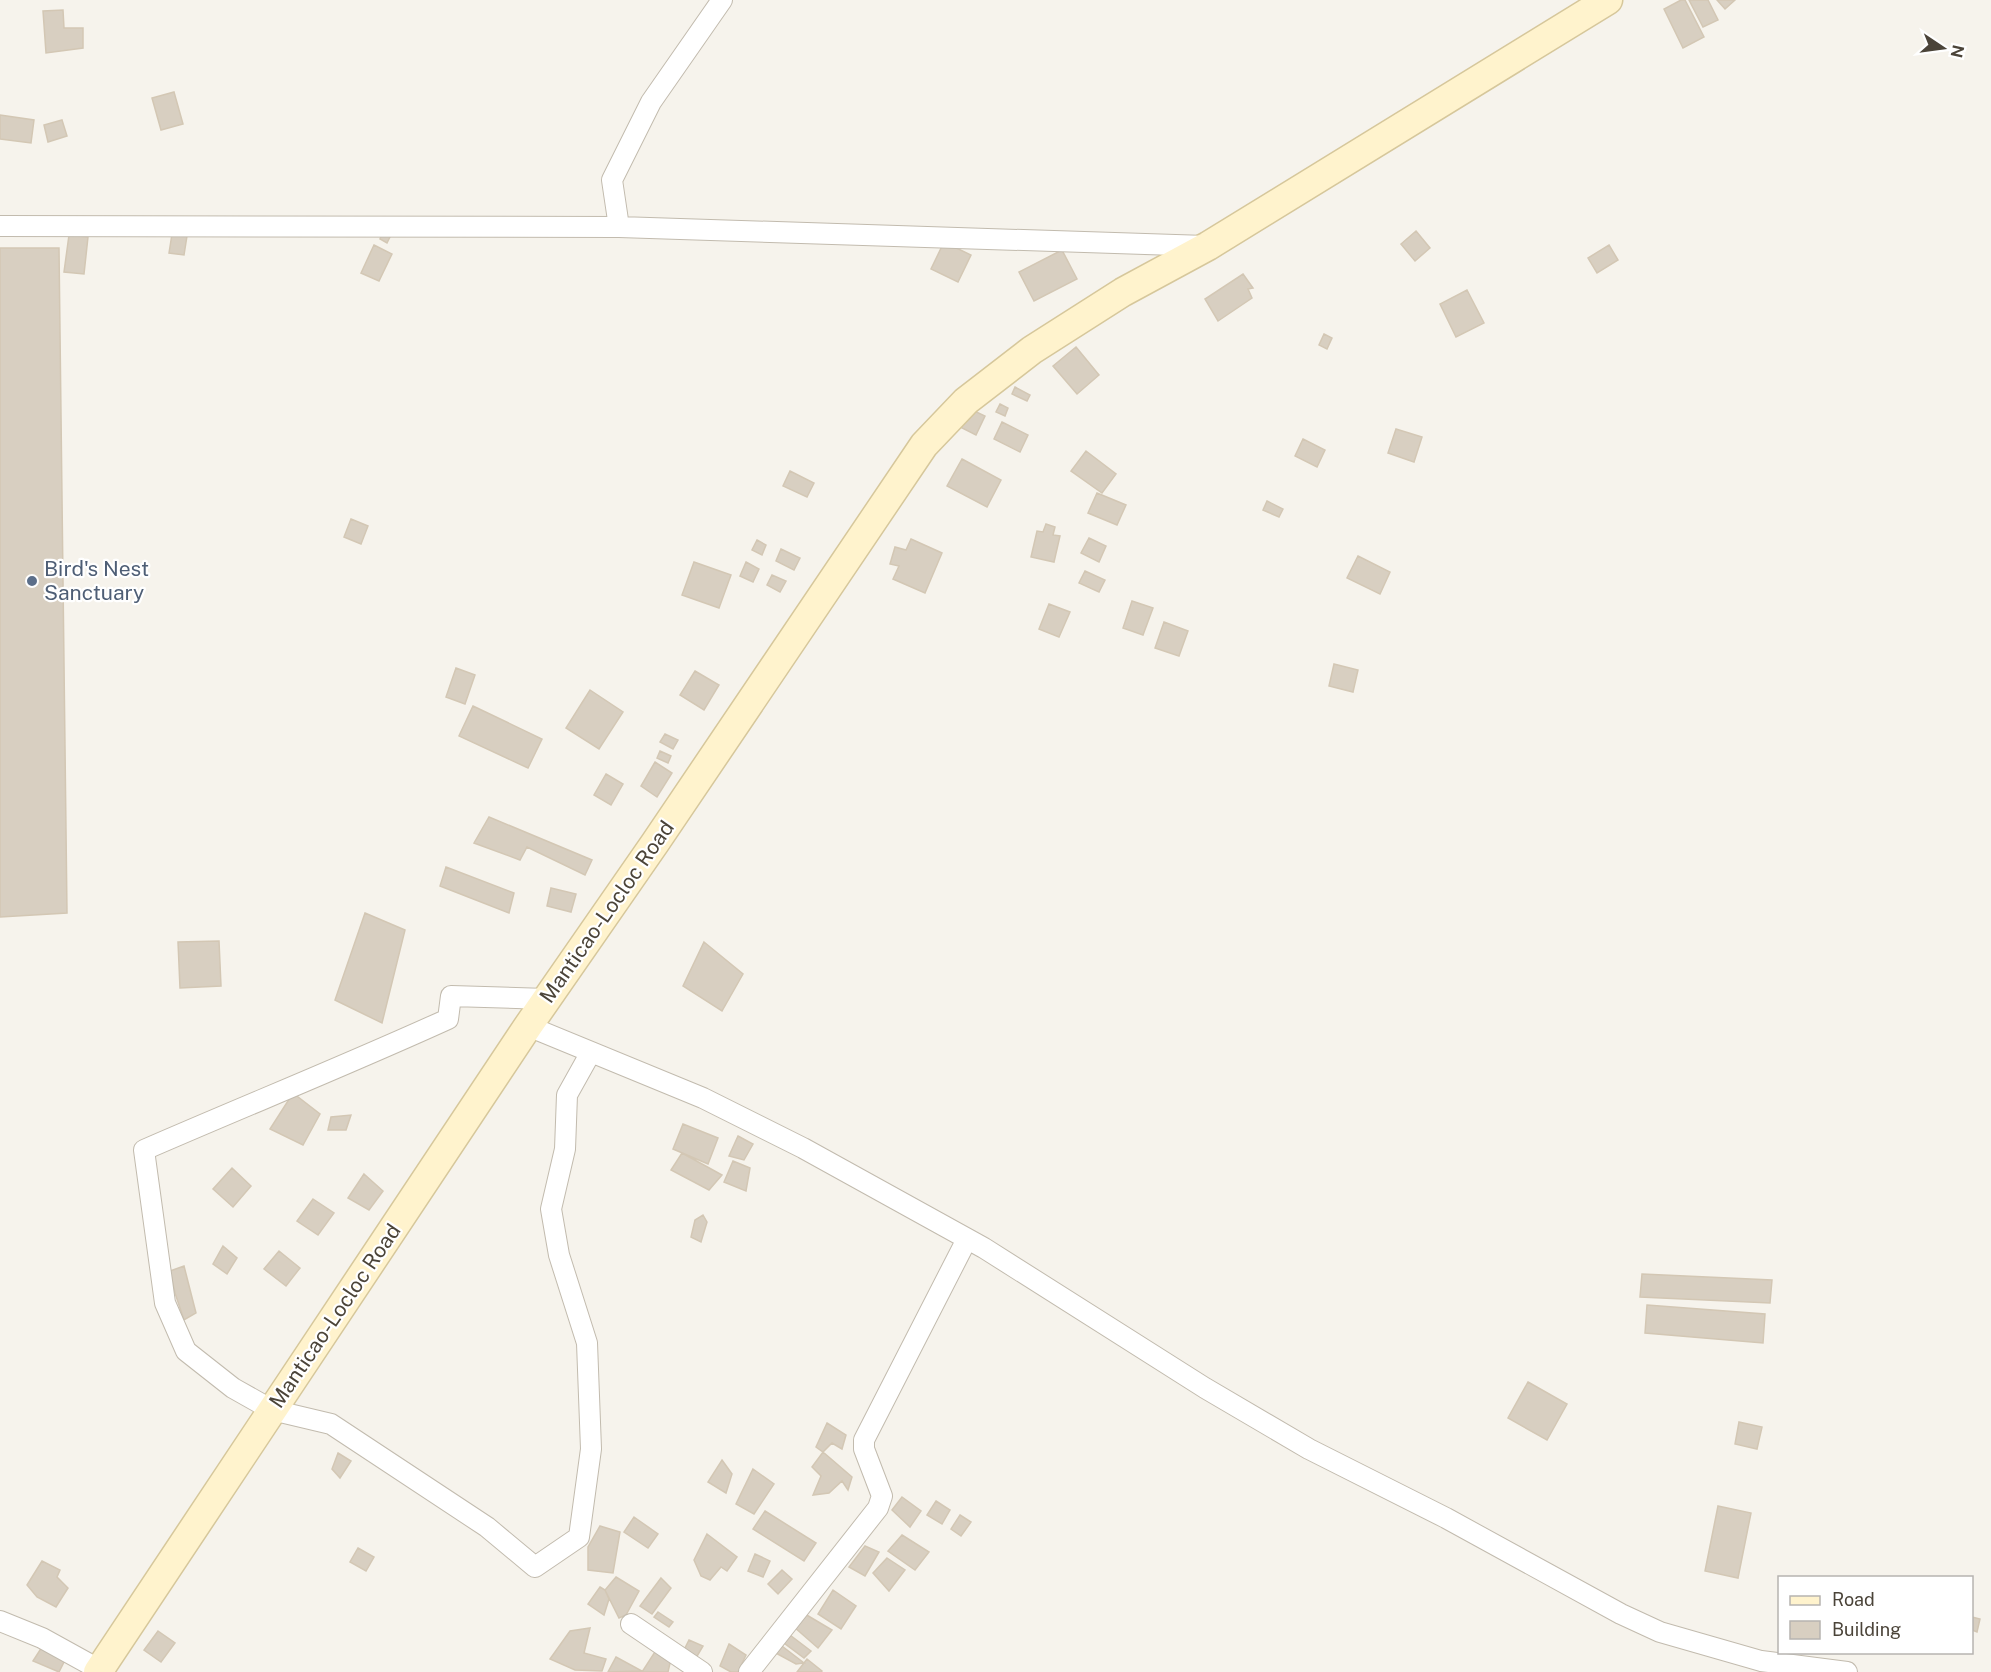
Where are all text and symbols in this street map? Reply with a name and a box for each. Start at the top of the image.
north arrow [1913,18,1973,78]
text: N [1946,43,1968,59]
place label: Bird's Nest Sanctuary [44,556,149,605]
marker: Bird's Nest Sanctuary [25,574,39,588]
street label: Manticao-Locloc Road [534,816,679,1008]
street label: Manticao-Locloc Road [264,1219,406,1413]
legend [1778,1576,1973,1654]
text: Road [1832,1589,1875,1610]
text: Building [1832,1619,1901,1640]

